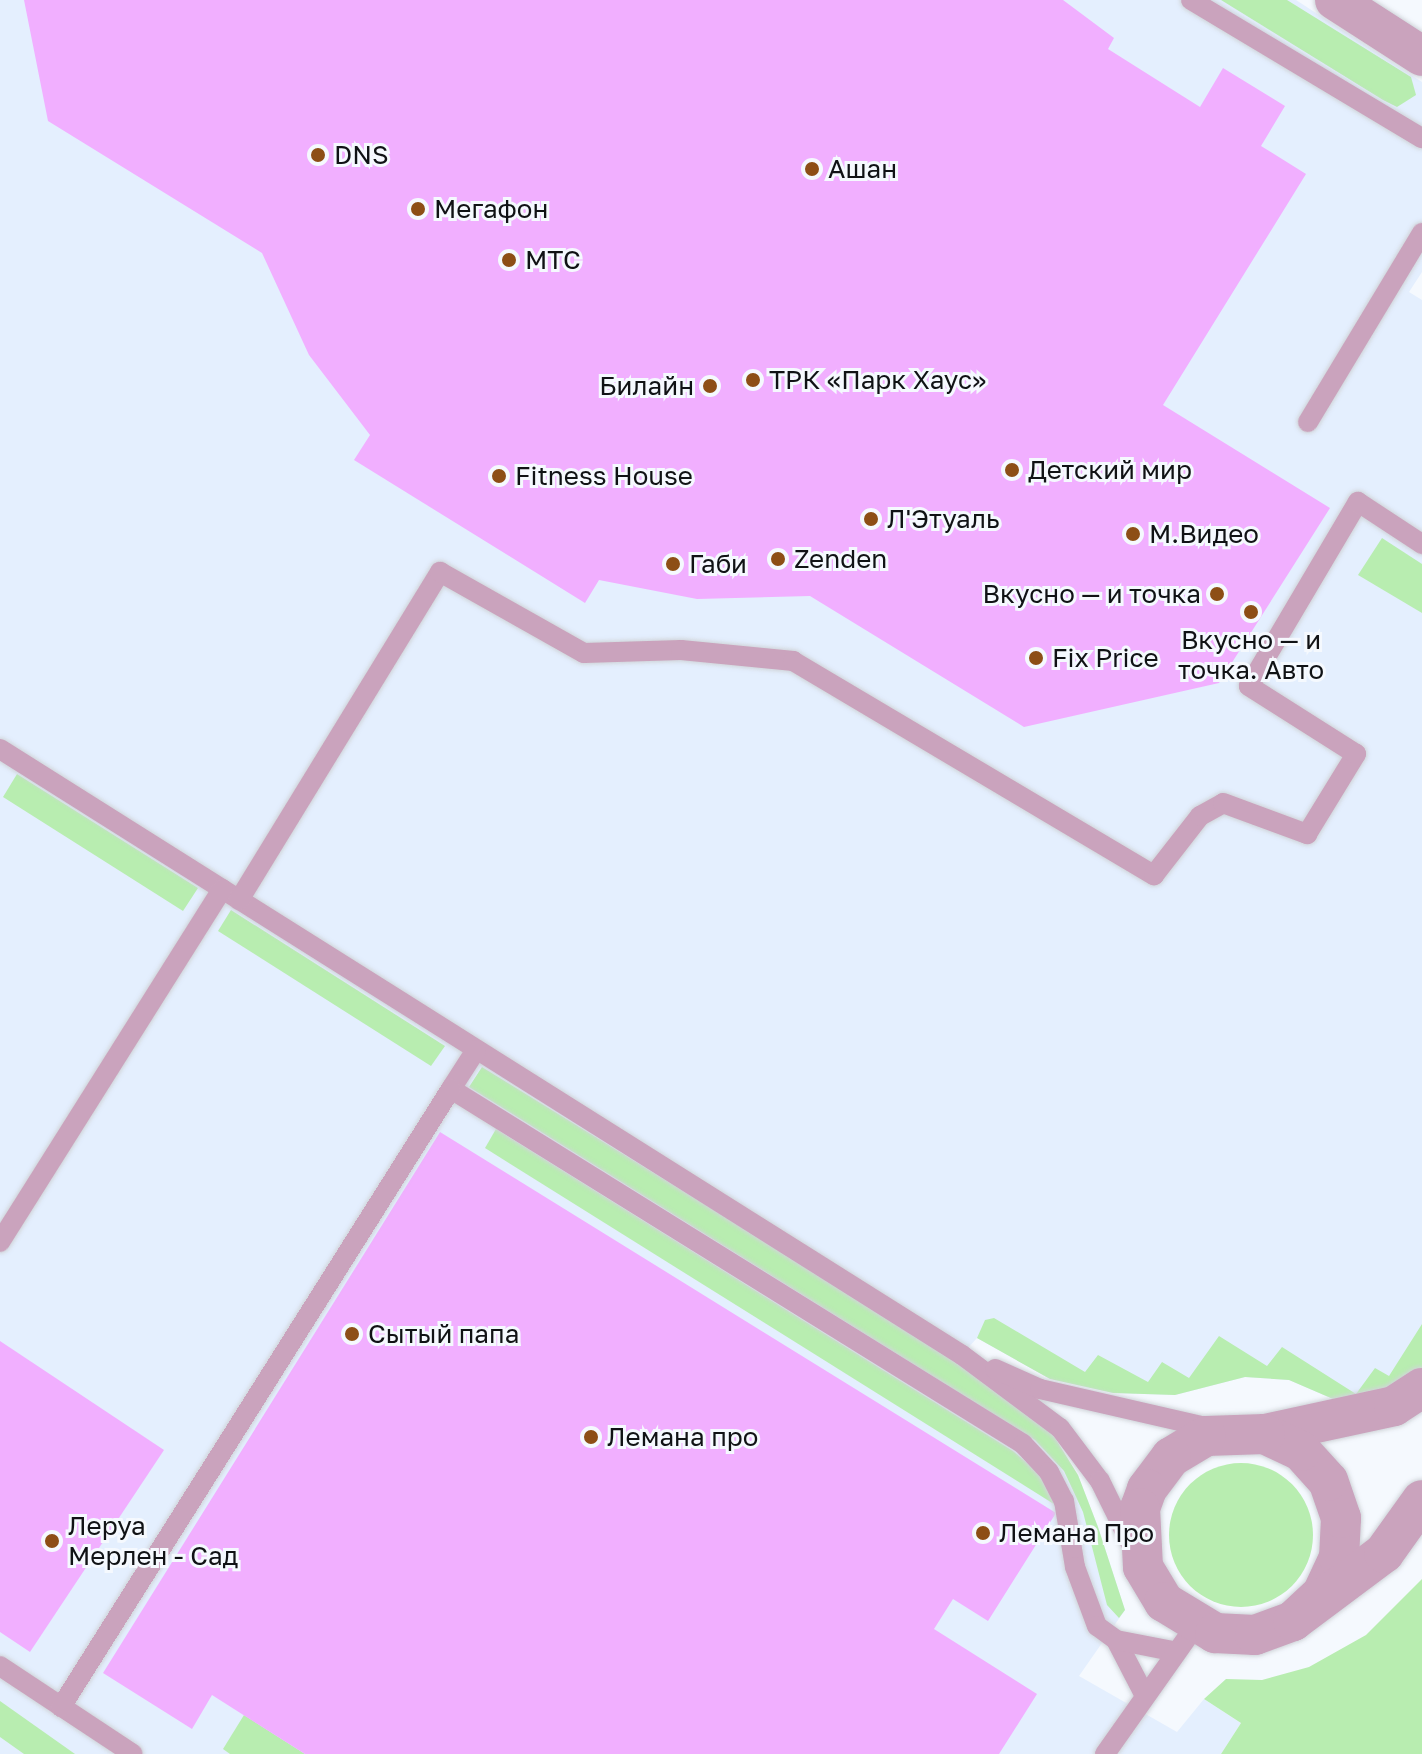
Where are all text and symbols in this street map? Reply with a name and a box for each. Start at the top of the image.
place label: DNS [334,139,389,171]
marker: DNS [309,146,327,164]
place label: Ашан [828,153,897,185]
marker: Ашан [803,160,821,178]
place label: Мегафон [434,193,548,225]
marker: Мегафон [409,200,427,218]
place label: МТС [525,244,581,276]
marker: МТС [500,251,518,269]
place label: ТРК «Парк Хаус» [769,364,986,396]
place label: Билайн [599,370,694,402]
marker: ТРК «Парк Хаус» [744,371,762,389]
marker: Билайн [701,377,719,395]
place label: Детский мир [1028,454,1192,486]
place label: Fitness House [515,460,693,492]
marker: Детский мир [1003,461,1021,479]
marker: Fitness House [490,467,508,485]
place label: Л'Этуаль [887,503,1000,535]
marker: Л'Этуаль [862,510,880,528]
place label: М.Видео [1149,518,1259,550]
marker: М.Видео [1124,525,1142,543]
place label: Zenden [794,543,887,575]
place label: Габи [689,548,747,580]
marker: Zenden [769,550,787,568]
marker: Габи [664,555,682,573]
place label: Вкусно — и точка [982,578,1201,610]
marker: Вкусно — и точка [1208,585,1226,603]
marker: Вкусно — и точка. Авто [1242,603,1260,621]
place label: Вкусно — и точка. Авто [1178,624,1324,686]
place label: Fix Price [1052,642,1159,674]
marker: Fix Price [1027,649,1045,667]
place label: Сытый папа [368,1318,519,1350]
marker: Сытый папа [343,1325,361,1343]
place label: Лемана про [607,1421,758,1453]
marker: Лемана про [582,1428,600,1446]
place label: Леруа Мерлен - Сад [68,1510,238,1572]
place label: Лемана Про [999,1517,1154,1549]
marker: Лемана Про [974,1524,992,1542]
marker: Леруа Мерлен - Сад [43,1532,61,1550]

